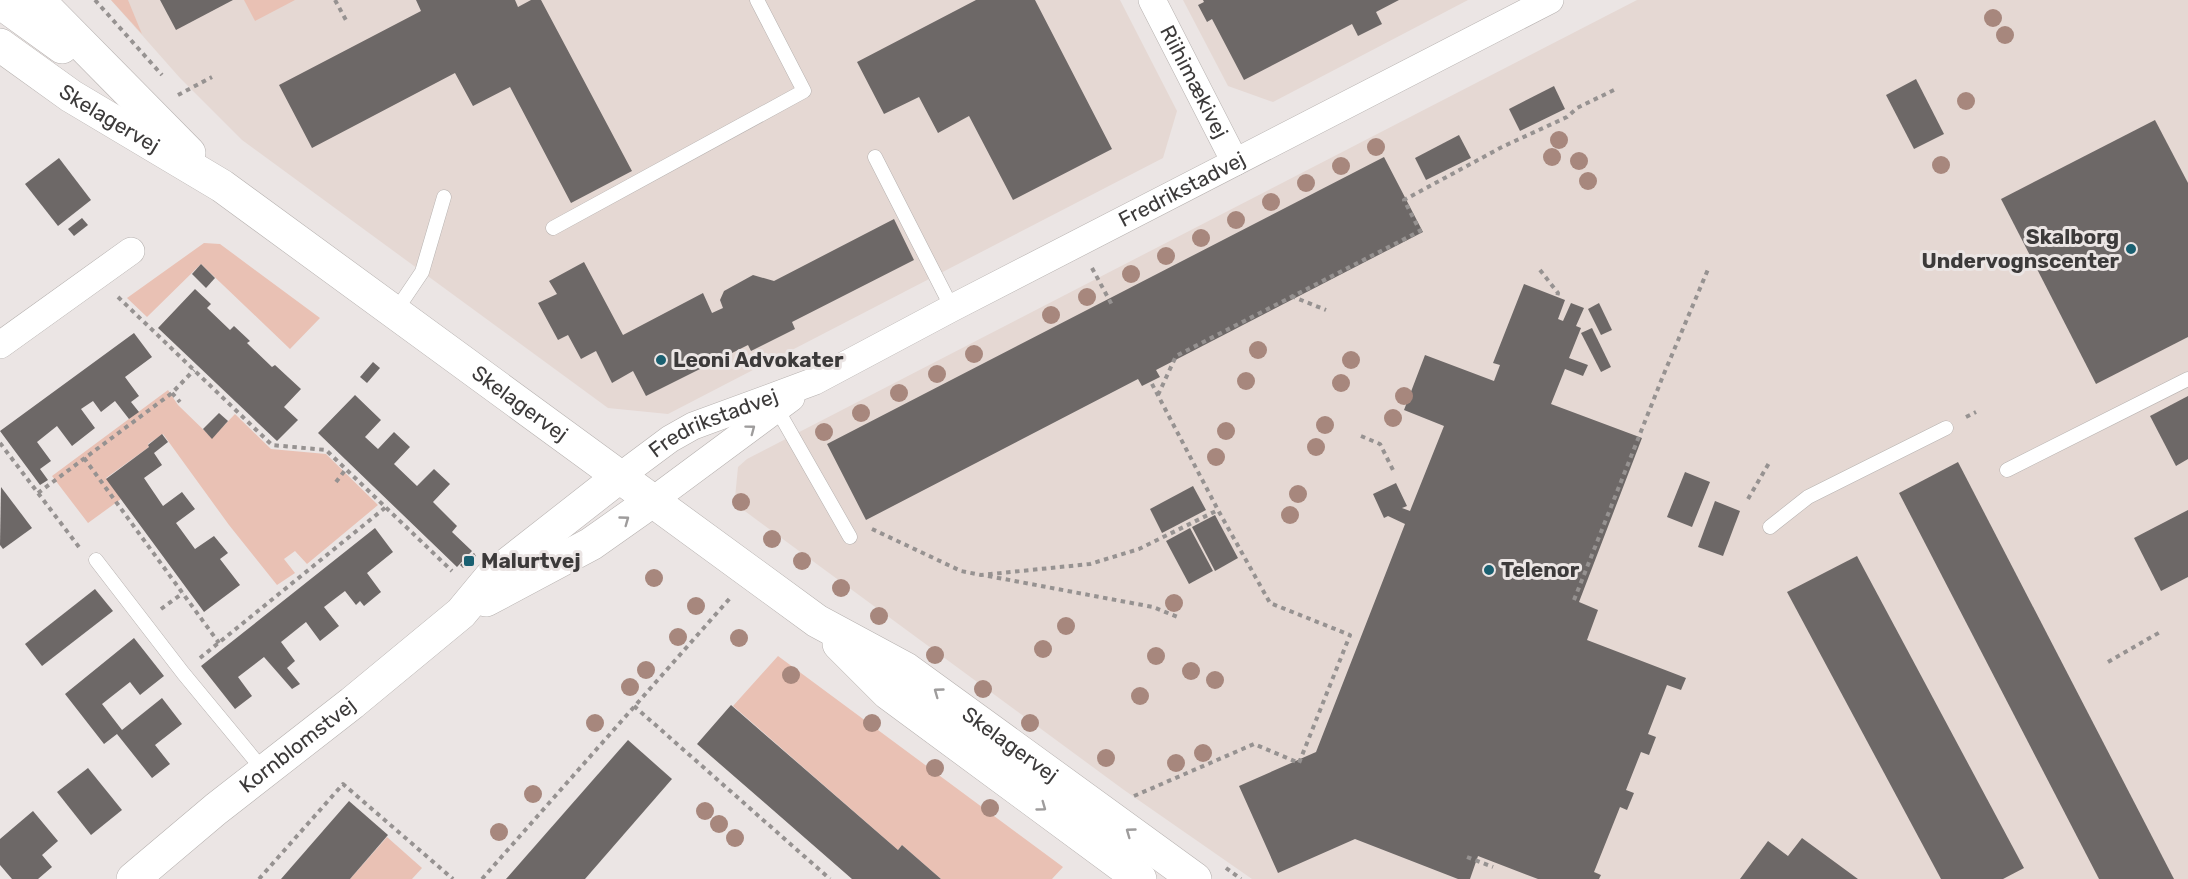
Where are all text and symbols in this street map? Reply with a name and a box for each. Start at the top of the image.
street label: Riihimækivej [1155,21,1234,142]
street label: Skelagervej [55,79,164,158]
street label: Fredrikstadvej [1114,146,1249,232]
place label: Skalborg Undervognscenter [1922,224,2119,273]
marker: Skalborg Undervognscenter [2124,242,2138,256]
place label: Leoni Advokater [673,347,844,372]
marker: Leoni Advokater [654,353,668,367]
street label: Skelagervej [467,360,573,447]
street label: Fredrikstadvej [644,383,781,462]
one-way arrow [744,425,755,436]
one-way arrow [618,516,629,527]
place label: Malurtvej [481,548,581,573]
marker: Malurtvej [462,554,476,568]
place label: Telenor [1501,557,1580,582]
marker: Telenor [1482,563,1496,577]
one-way arrow [934,689,945,700]
street label: Kornblomstvej [234,692,360,798]
street label: Skelagervej [957,701,1063,787]
one-way arrow [1035,799,1046,810]
one-way arrow [1125,828,1136,839]

